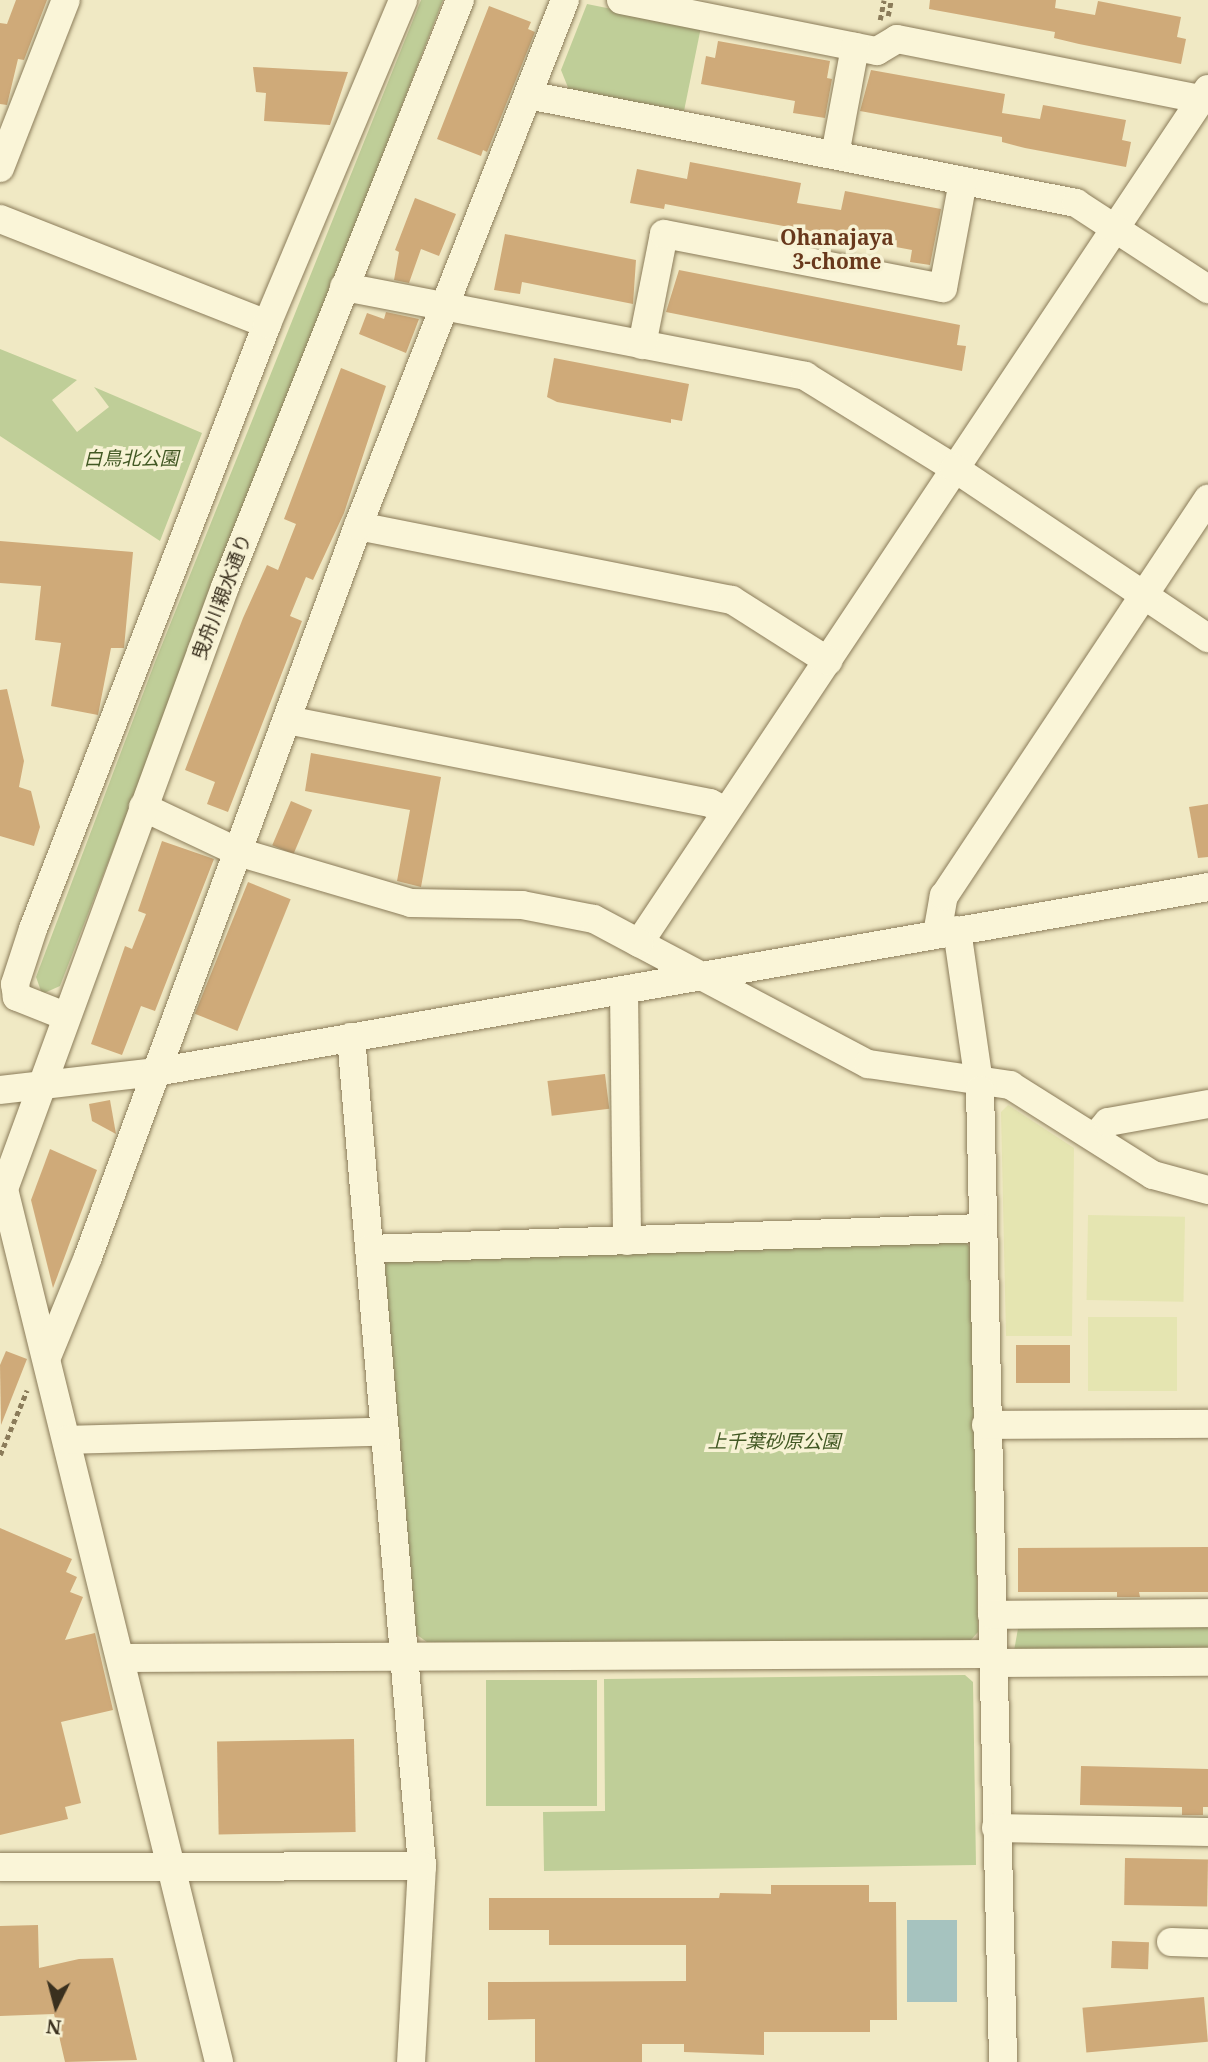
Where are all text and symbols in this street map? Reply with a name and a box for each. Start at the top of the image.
district label: Ohanajaya 3-chome [780,224,894,274]
park label: 白鳥北公園 [84,448,178,470]
street label: 曳舟川親水通り [188,531,256,663]
park label: 上千葉砂原公園 [708,1431,840,1453]
north arrow [21,1971,91,2041]
text: N [45,2013,63,2041]

